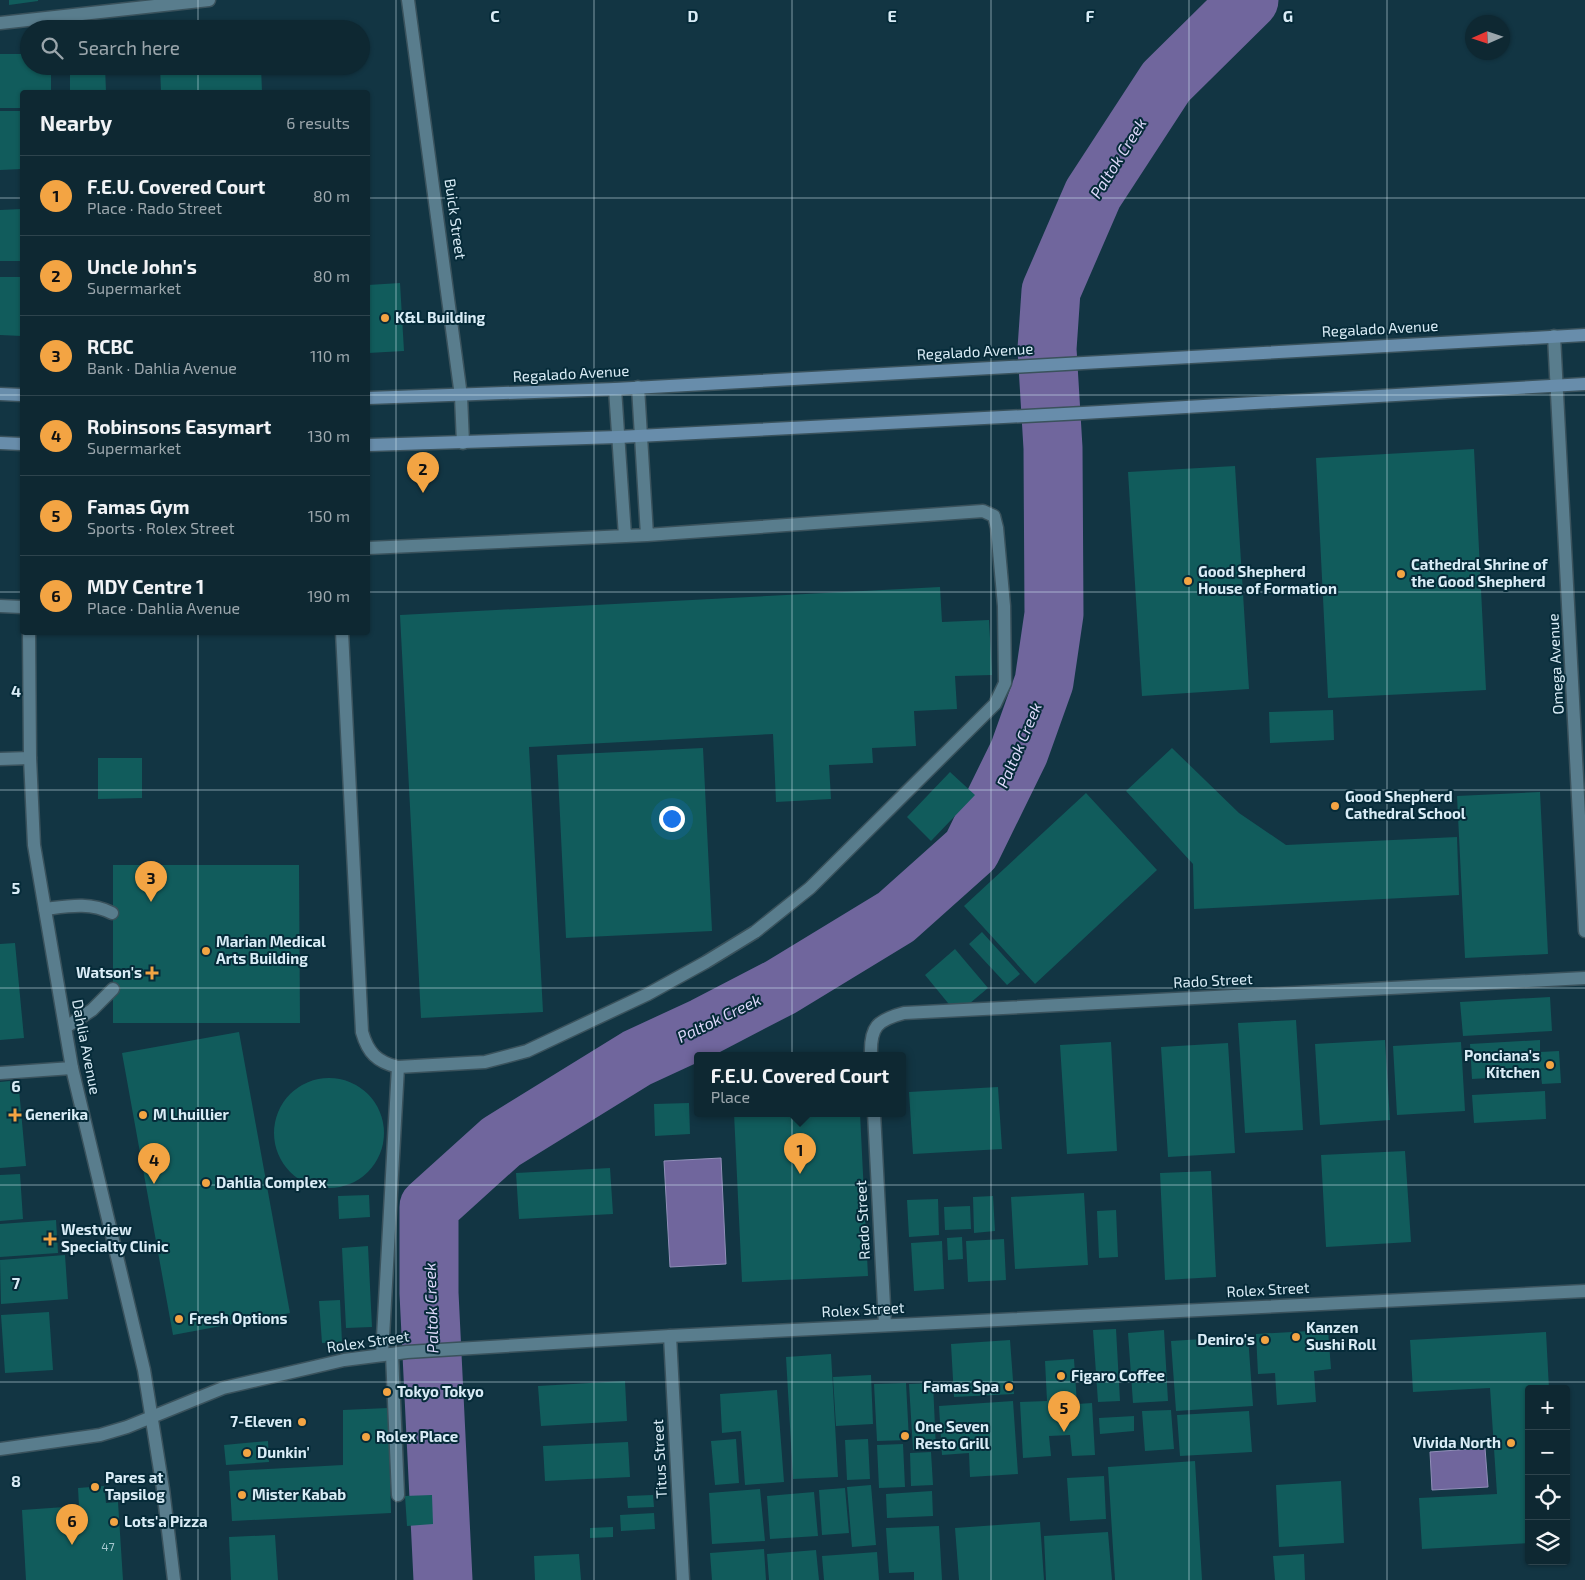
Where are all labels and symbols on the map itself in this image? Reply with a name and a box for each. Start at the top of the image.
text: C [490,6,500,25]
text: D [688,6,699,25]
text: E [887,6,897,25]
text: F [1086,6,1095,25]
text: G [1283,6,1293,25]
north arrow [1465,15,1510,60]
water label: Paltok Creek [1085,114,1150,201]
street label: Buick Street [441,177,471,261]
place label: K&L Building [395,308,486,326]
marker: K&L Building [379,312,391,324]
street label: Regalado Avenue [1321,316,1439,340]
street label: Regalado Avenue [916,339,1034,363]
street label: Regalado Avenue [512,361,630,385]
pin: 2 [407,452,439,493]
place label: Cathedral Shrine of the Good Shepherd [1411,555,1549,590]
place label: Good Shepherd House of Formation [1198,562,1337,597]
marker: Cathedral Shrine of the Good Shepherd [1395,568,1407,580]
marker: Good Shepherd House of Formation [1182,575,1194,587]
street label: Omega Avenue [1543,613,1567,715]
text: 4 [11,681,21,700]
water label: Paltok Creek [992,699,1045,790]
place label: Good Shepherd Cathedral School [1345,787,1466,822]
marker: Good Shepherd Cathedral School [1329,800,1341,812]
your location [659,806,685,832]
pin: 3 [135,861,167,902]
text: 5 [12,878,21,897]
place label: Marian Medical Arts Building [216,932,326,967]
marker: Marian Medical Arts Building [200,945,212,957]
place label: Watson's [76,963,142,981]
marker: Watson's [146,967,158,979]
street label: Rado Street [1173,969,1253,991]
water label: Paltok Creek [674,989,764,1046]
street label: Dahlia Avenue [69,998,105,1096]
place label: Ponciana's Kitchen [1464,1046,1540,1081]
marker: Ponciana's Kitchen [1544,1059,1556,1071]
text: 6 [11,1076,21,1095]
place label: Generika [25,1105,88,1123]
place label: M Lhuillier [153,1105,229,1123]
marker: Generika [9,1109,21,1121]
marker: M Lhuillier [137,1109,149,1121]
pin: 1 [784,1133,816,1174]
pin: 4 [138,1143,170,1184]
place label: Dahlia Complex [216,1173,327,1191]
marker: Dahlia Complex [200,1177,212,1189]
street label: Rado Street [851,1180,873,1260]
place label: Westview Specialty Clinic [61,1220,169,1256]
marker: Westview Specialty Clinic [43,1232,57,1246]
water label: Paltok Creek [419,1262,442,1354]
text: 7 [12,1273,21,1292]
street label: Rolex Street [1226,1278,1310,1300]
street label: Rolex Street [821,1298,905,1320]
place label: Fresh Options [189,1309,288,1327]
marker: Fresh Options [173,1313,185,1325]
place label: Kanzen Sushi Roll [1306,1318,1376,1353]
street label: Rolex Street [325,1326,411,1356]
place label: Deniro's [1197,1330,1255,1348]
marker: Kanzen Sushi Roll [1290,1331,1302,1343]
marker: Deniro's [1259,1334,1271,1346]
place label: Figaro Coffee [1071,1366,1165,1384]
marker: Figaro Coffee [1055,1370,1067,1382]
place label: Famas Spa [923,1377,999,1395]
marker: Famas Spa [1003,1381,1015,1393]
place label: Tokyo Tokyo [397,1382,484,1401]
marker: Tokyo Tokyo [381,1386,393,1398]
pin: 5 [1048,1391,1080,1432]
place label: 7-Eleven [230,1412,292,1430]
marker: 7-Eleven [296,1416,308,1428]
place label: One Seven Resto Grill [915,1417,989,1452]
street label: Titus Street [648,1419,670,1499]
place label: Rolex Place [376,1427,458,1445]
marker: One Seven Resto Grill [899,1430,911,1442]
marker: Rolex Place [360,1431,372,1443]
place label: Vivida North [1413,1433,1501,1451]
marker: Vivida North [1505,1437,1517,1449]
place label: Dunkin' [257,1443,310,1461]
marker: Dunkin' [241,1447,253,1459]
place label: Pares at Tapsilog [105,1468,165,1503]
text: 8 [11,1471,21,1490]
marker: Pares at Tapsilog [89,1481,101,1493]
place label: Mister Kabab [252,1485,346,1503]
marker: Mister Kabab [236,1489,248,1501]
pin: 6 [56,1504,88,1545]
place label: Lots'a Pizza [124,1512,208,1530]
marker: Lots'a Pizza [108,1516,120,1528]
house number: 47 [101,1539,115,1553]

